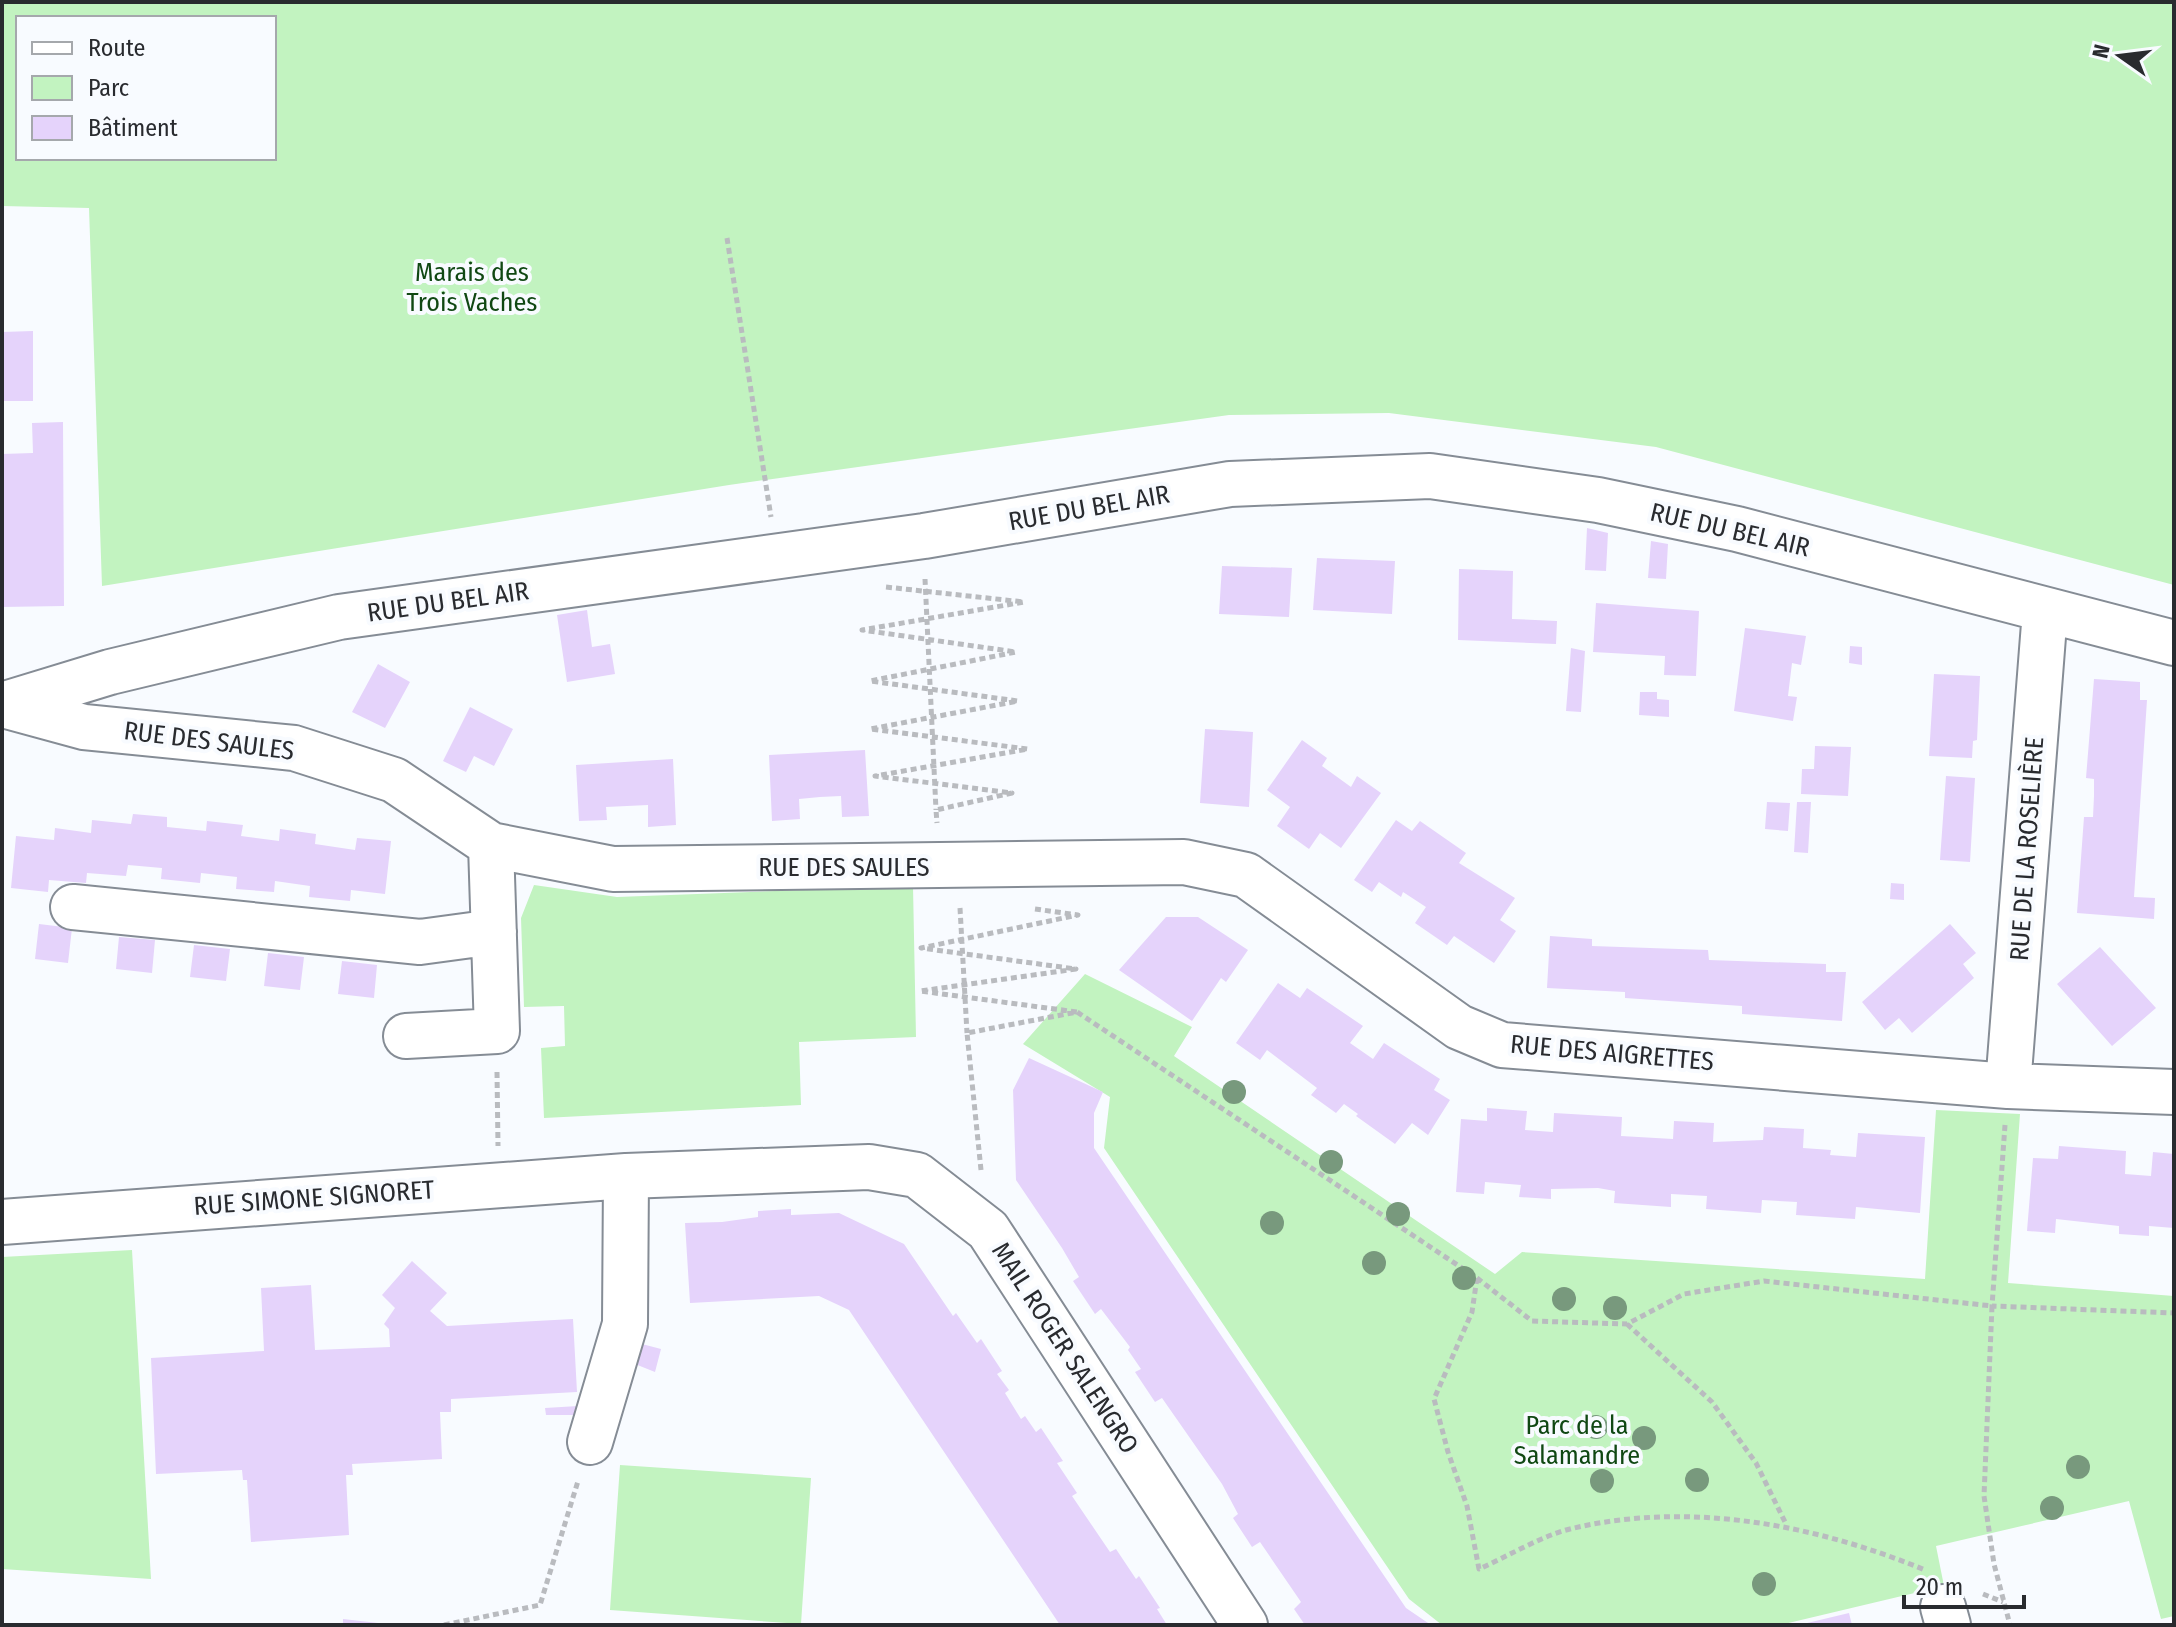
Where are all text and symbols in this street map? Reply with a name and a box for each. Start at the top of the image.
legend [16,16,276,160]
north arrow [2080,16,2160,96]
text: Route [88,34,145,62]
text: N [2086,42,2116,61]
text: Parc [88,74,129,102]
text: Bâtiment [88,114,178,142]
park label: Marais des Trois Vaches [407,257,537,318]
street label: RUE DU BEL AIR [1006,479,1172,537]
street label: RUE DU BEL AIR [1647,497,1813,563]
street label: RUE DU BEL AIR [365,575,531,629]
street label: RUE DES SAULES [122,715,296,767]
street label: RUE DE LA ROSELIÈRE [2004,736,2050,962]
street label: RUE DES SAULES [758,852,930,883]
street label: RUE DES AIGRETTES [1509,1029,1715,1077]
street label: RUE SIMONE SIGNORET [193,1174,435,1222]
street label: MAIL ROGER SALENGRO [985,1237,1145,1459]
park label: Parc de la Salamandre [1514,1410,1640,1471]
scale bar [1904,1559,2024,1609]
text: 20 m [1916,1573,1963,1601]

